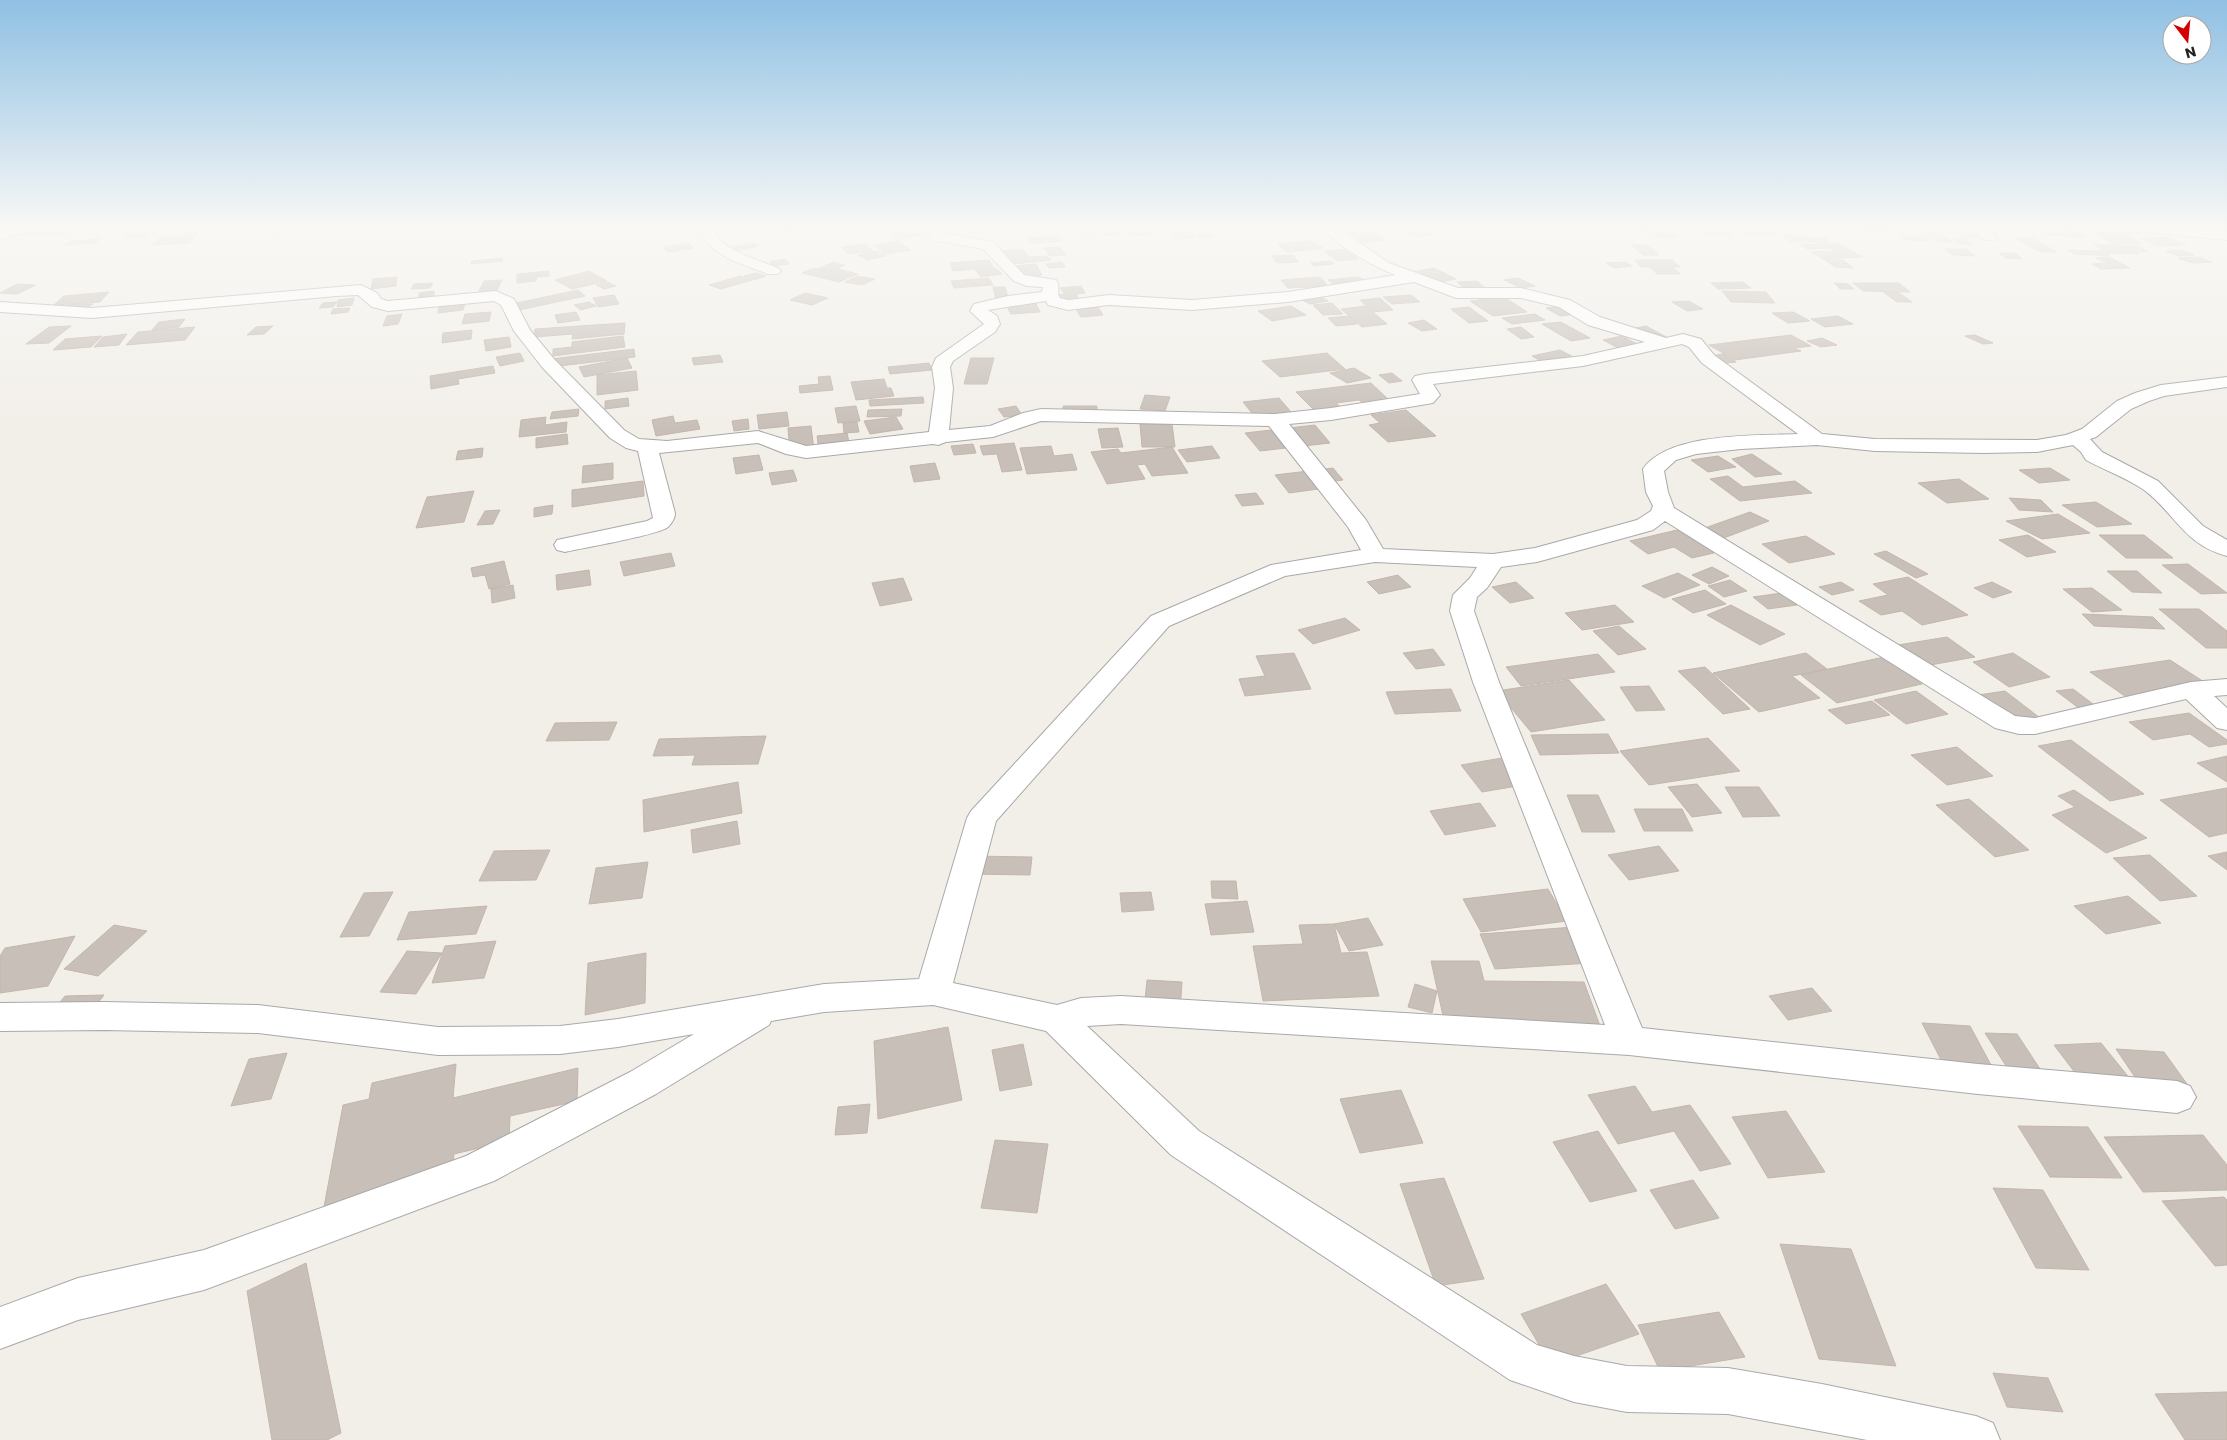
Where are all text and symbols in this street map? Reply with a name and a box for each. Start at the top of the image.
north arrow [2162,15,2212,65]
text: N [2183,41,2198,64]

